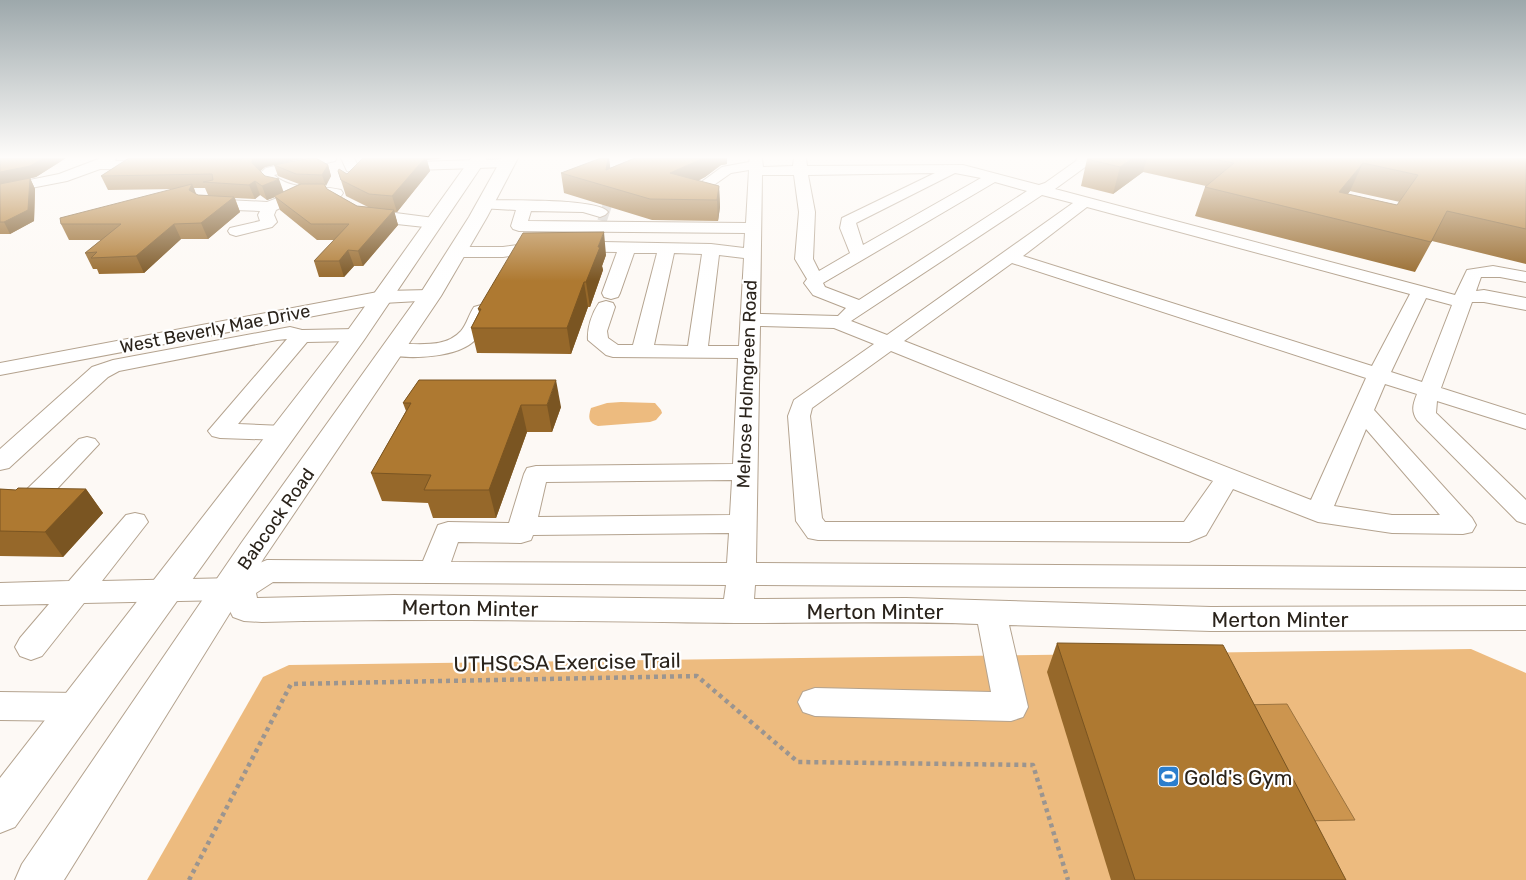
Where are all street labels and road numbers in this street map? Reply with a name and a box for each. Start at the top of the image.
street label: Melrose Holmgreen Road [732,279,762,489]
street label: West Beverly Mae Drive [118,300,312,358]
street label: Babcock Road [233,464,319,574]
street label: Merton Minter [401,594,539,622]
street label: Merton Minter [807,599,943,624]
street label: Merton Minter [1212,607,1348,632]
street label: UTHSCSA Exercise Trail [453,648,681,676]

